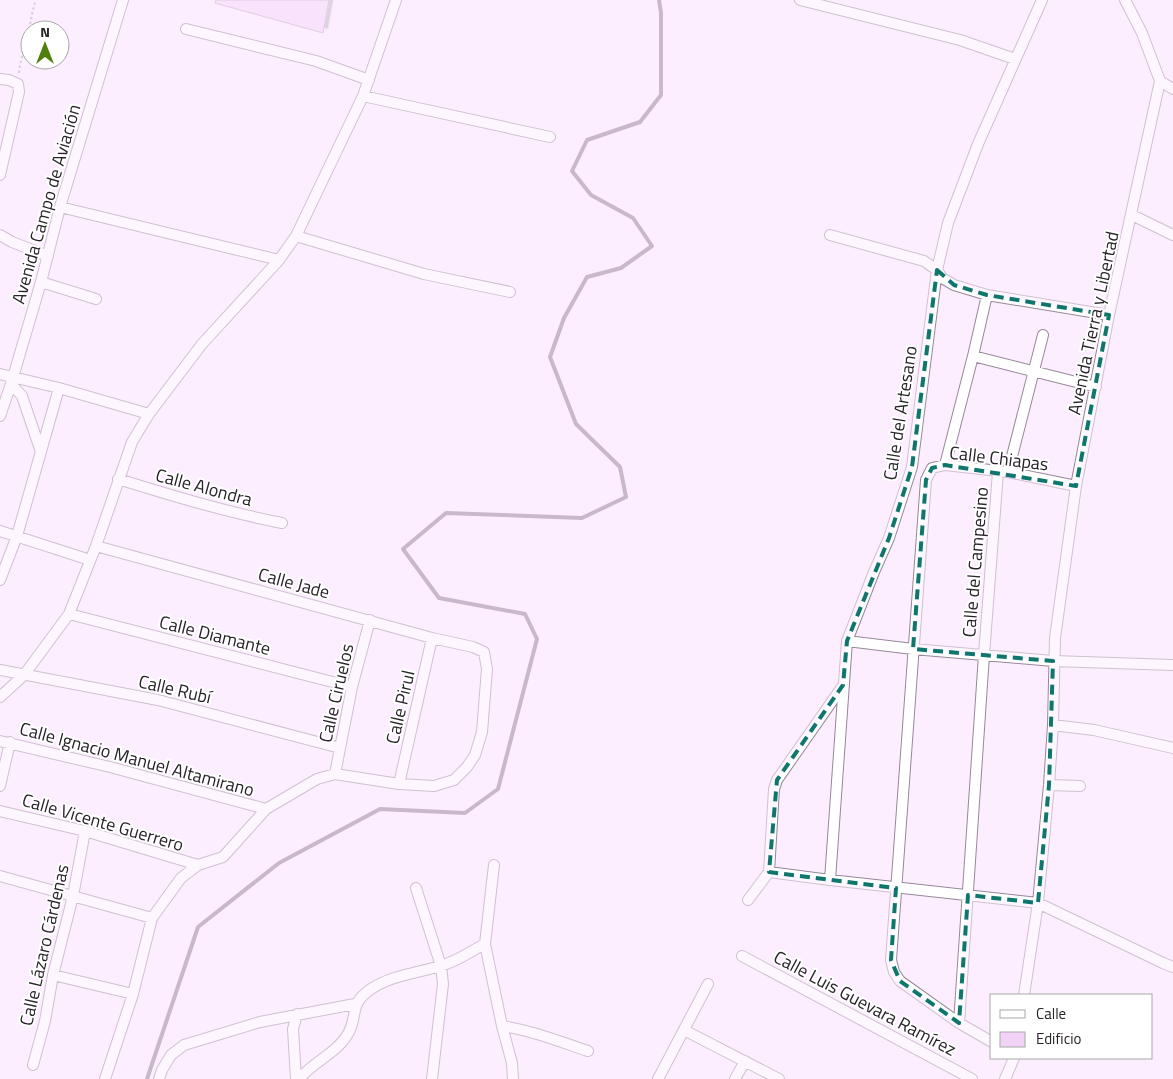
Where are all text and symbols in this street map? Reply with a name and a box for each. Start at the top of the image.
north arrow [20,20,70,70]
text: N [40,21,50,42]
street label: Avenida Campo de Aviación [5,101,87,307]
street label: Avenida Tierra y Libertad [1060,229,1126,417]
street label: Calle del Artesano [876,344,924,482]
street label: Calle Chiapas [948,439,1050,477]
street label: Calle Alondra [153,461,255,513]
street label: Calle del Campesino [955,486,995,638]
street label: Calle Jade [255,561,333,605]
street label: Calle Diamante [157,608,273,662]
street label: Calle Ciruelos [312,641,360,745]
street label: Calle Rubí [136,668,216,711]
street label: Calle Pirul [378,668,422,746]
street label: Calle Ignacio Manuel Altamirano [17,715,257,803]
street label: Calle Vicente Guerrero [19,786,187,858]
street label: Calle Lázaro Cárdenas [12,862,76,1028]
street label: Calle Luis Guevara Ramírez [769,943,961,1063]
legend [990,994,1153,1059]
text: Calle [1036,1002,1066,1025]
text: Edificio [1036,1027,1081,1050]

